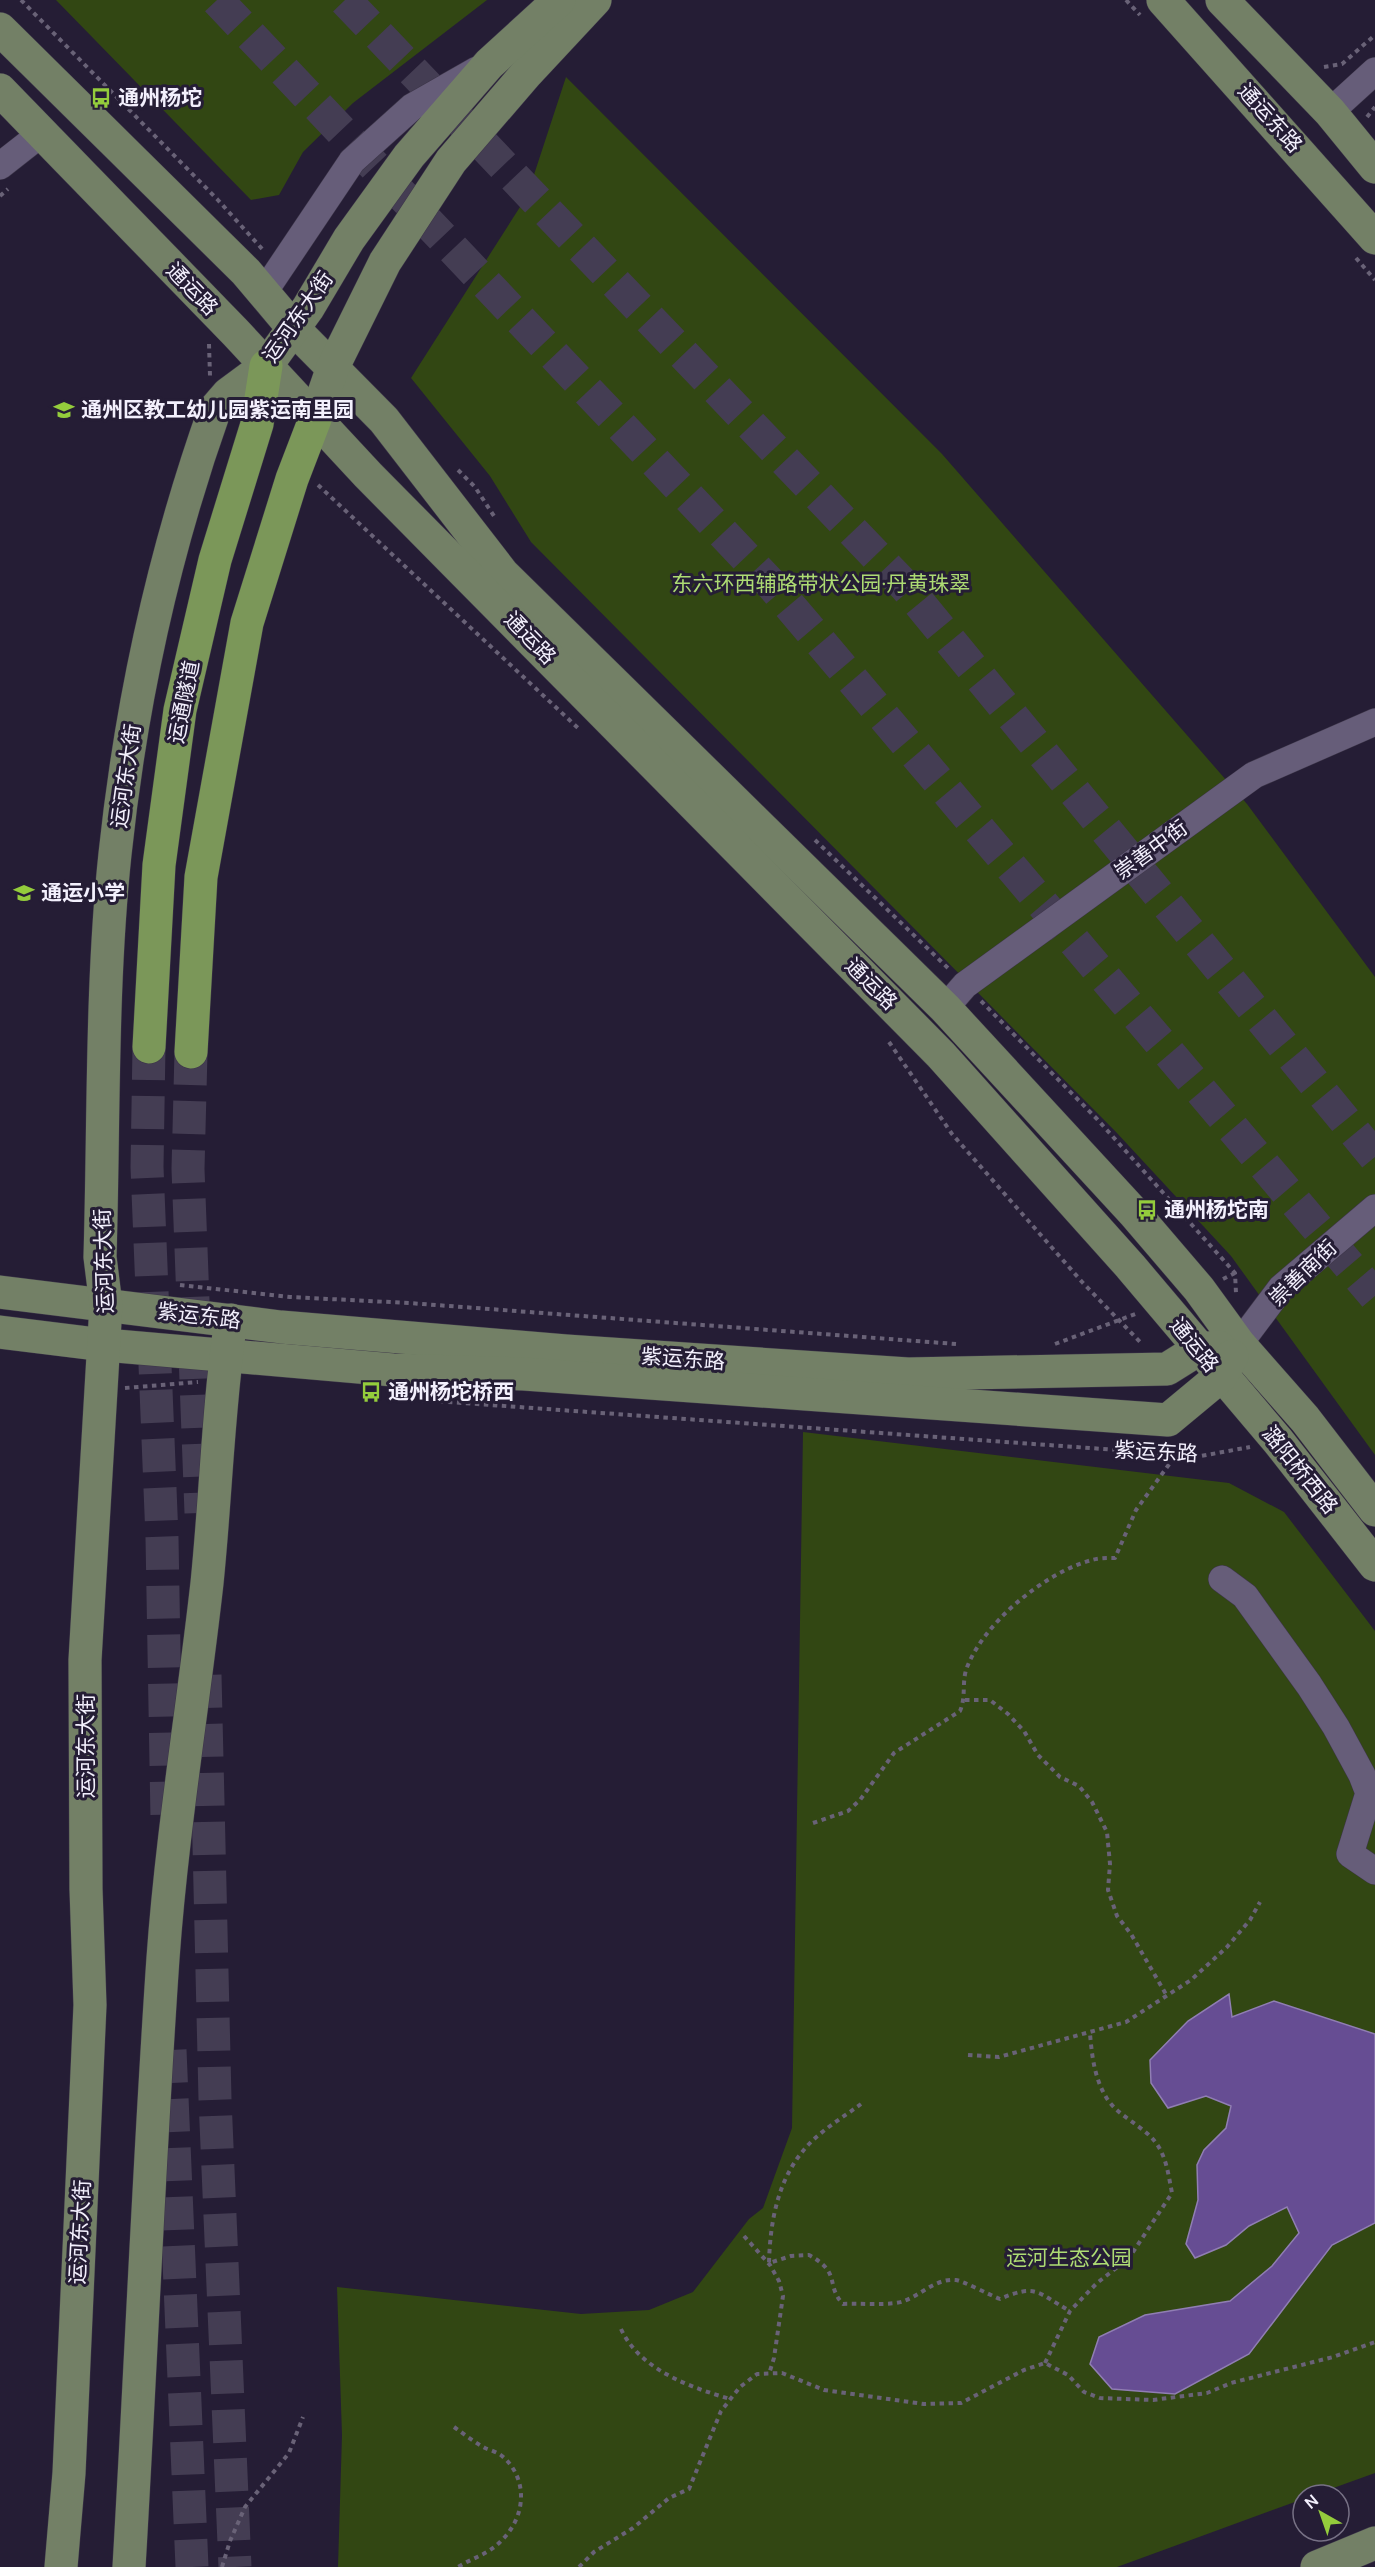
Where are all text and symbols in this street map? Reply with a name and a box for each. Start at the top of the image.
street label: 通运东路 [1232,77,1309,158]
place label: 通州杨坨 [118,83,202,111]
bus stop icon: 通州杨坨 [89,86,113,110]
street label: 通运路 [161,256,225,321]
street label: 运河东大街 [256,265,339,367]
place label: 通州区教工幼儿园紫运南里园 [81,395,354,423]
school or university icon: 通州区教工幼儿园紫运南里园 [52,398,76,422]
park label: 东六环西辅路带状公园·丹黄珠翠 [672,569,970,597]
street label: 通运路 [499,605,563,670]
street label: 运通隧道 [161,658,205,746]
street label: 运河东大街 [104,722,146,830]
street label: 崇善中街 [1108,813,1193,885]
place label: 通运小学 [41,878,125,906]
school or university icon: 通运小学 [12,881,36,905]
street label: 通运路 [840,951,904,1015]
place label: 通州杨坨南 [1164,1195,1269,1223]
bus stop icon: 通州杨坨南 [1135,1198,1159,1222]
street label: 运河东大街 [87,1208,119,1314]
street label: 崇善南街 [1262,1233,1342,1312]
street label: 紫运东路 [156,1296,243,1334]
street label: 通运路 [1164,1311,1225,1378]
street label: 紫运东路 [640,1341,726,1375]
place label: 通州杨坨桥西 [388,1377,514,1405]
bus stop icon: 通州杨坨桥西 [359,1380,383,1404]
street label: 潞阳桥西路 [1257,1420,1345,1519]
street label: 紫运东路 [1113,1435,1199,1467]
street label: 运河东大街 [71,1694,99,1799]
street label: 运河东大街 [62,2179,96,2285]
park label: 运河生态公园 [1006,2243,1132,2271]
north arrow [1291,2483,1351,2543]
text: N [1300,2489,1323,2514]

